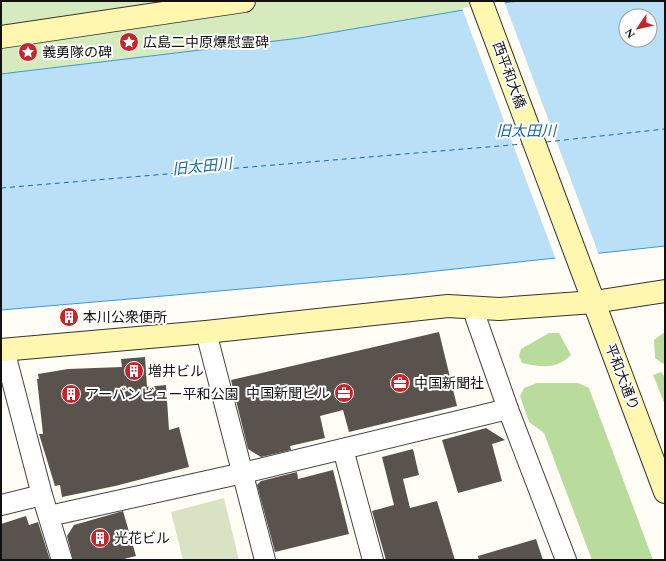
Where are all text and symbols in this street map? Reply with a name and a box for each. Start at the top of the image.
north arrow [618,8,658,48]
text: N [621,25,640,42]
place icon: 広島二中原爆慰霊碑 [118,31,140,53]
place label: 広島二中原爆慰霊碑 [143,32,269,53]
street label: 西平和大橋 [487,39,531,111]
place icon: 義勇隊の碑 [17,41,39,63]
place label: 義勇隊の碑 [42,42,112,63]
water label: 旧太田川 [496,120,558,143]
water label: 旧太田川 [171,152,235,182]
building icon: 本川公衆便所 [58,306,80,328]
place label: 本川公衆便所 [83,307,167,328]
street label: 平和大通り [600,341,644,413]
building icon: 増井ビル [123,360,145,382]
place label: 増井ビル [148,361,204,382]
office icon: 中国新聞社 [389,372,411,394]
place label: 中国新聞社 [414,373,484,394]
office icon: 中国新聞ビル [333,382,355,404]
building icon: アーバンビュー平和公園 [60,383,82,405]
place label: 中国新聞ビル [246,383,330,404]
place label: アーバンビュー平和公園 [85,384,239,405]
building icon: 光花ビル [89,527,111,549]
place label: 光花ビル [114,528,170,549]

